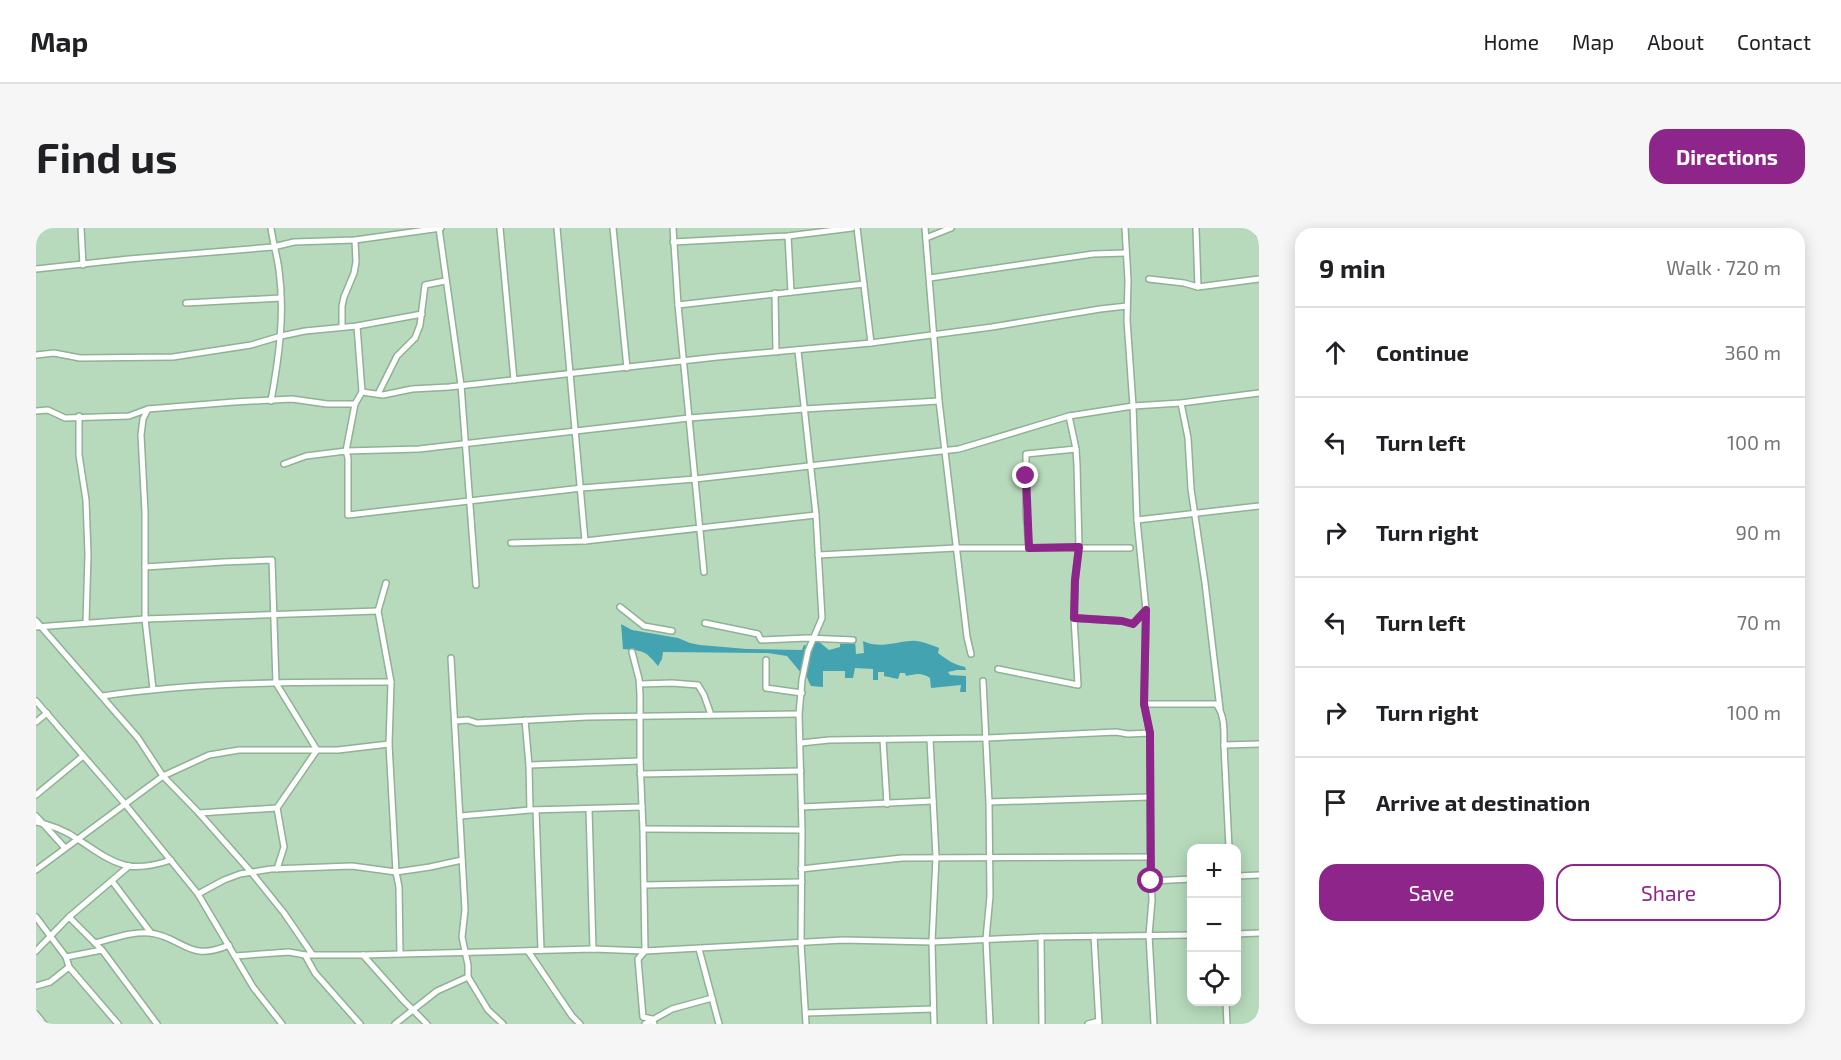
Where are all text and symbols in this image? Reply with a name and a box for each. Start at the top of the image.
text: Map [30,24,88,58]
text: Home [1483,29,1539,54]
text: Map [1572,29,1614,54]
text: About [1647,29,1704,54]
text: Contact [1737,29,1811,54]
button: Directions [1649,129,1805,184]
text: Find us [36,131,178,181]
text: 9 min [1319,252,1386,283]
text: Walk · 720 m [1666,255,1781,279]
icon: ahead [1319,336,1352,369]
text: Continue [1376,339,1469,365]
text: 360 m [1724,340,1781,364]
icon: left [1319,426,1352,459]
text: Turn left [1376,429,1465,455]
text: 100 m [1727,430,1781,454]
route end [1012,462,1038,488]
icon: right [1319,516,1352,549]
text: Turn right [1376,519,1478,545]
text: 90 m [1736,520,1781,544]
icon: left [1319,606,1352,639]
text: Turn left [1376,609,1465,635]
text: 70 m [1737,610,1781,634]
icon: right [1319,696,1352,729]
text: Turn right [1376,699,1478,725]
text: 100 m [1727,700,1781,724]
icon: arrive [1319,786,1352,819]
text: Arrive at destination [1376,789,1590,815]
map controls [1187,844,1241,1006]
button: + [1187,844,1241,898]
button: Save [1319,864,1544,921]
button: Share [1556,864,1781,921]
route start [1137,867,1163,893]
button: − [1187,898,1241,952]
button: locate [1187,952,1241,1006]

